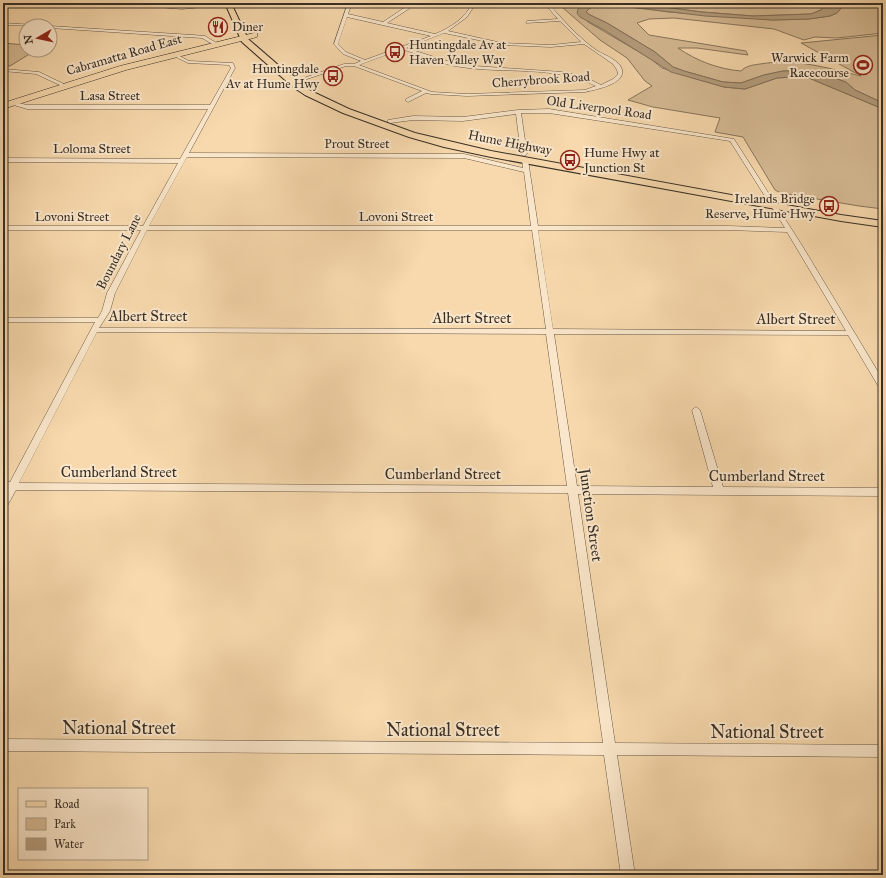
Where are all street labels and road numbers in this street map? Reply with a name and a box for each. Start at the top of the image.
street label: Cabramatta Road East [64,31,184,79]
street label: Cherrybrook Road [491,69,591,91]
street label: Lasa Street [80,88,141,104]
street label: Old Liverpool Road [545,93,653,123]
street label: Hume Highway [467,127,554,159]
street label: Prout Street [324,136,390,152]
street label: Loloma Street [53,141,131,157]
street label: Lovoni Street [35,209,110,225]
street label: Lovoni Street [359,209,434,225]
street label: Boundary Lane [93,211,145,292]
street label: Albert Street [107,307,188,325]
street label: Albert Street [431,309,512,327]
street label: Albert Street [755,310,836,328]
street label: Cumberland Street [61,463,178,481]
street label: Cumberland Street [385,465,502,483]
street label: Junction Street [574,465,607,564]
street label: Cumberland Street [709,467,826,485]
street label: National Street [62,717,176,739]
street label: National Street [386,719,500,741]
street label: National Street [710,721,824,743]

